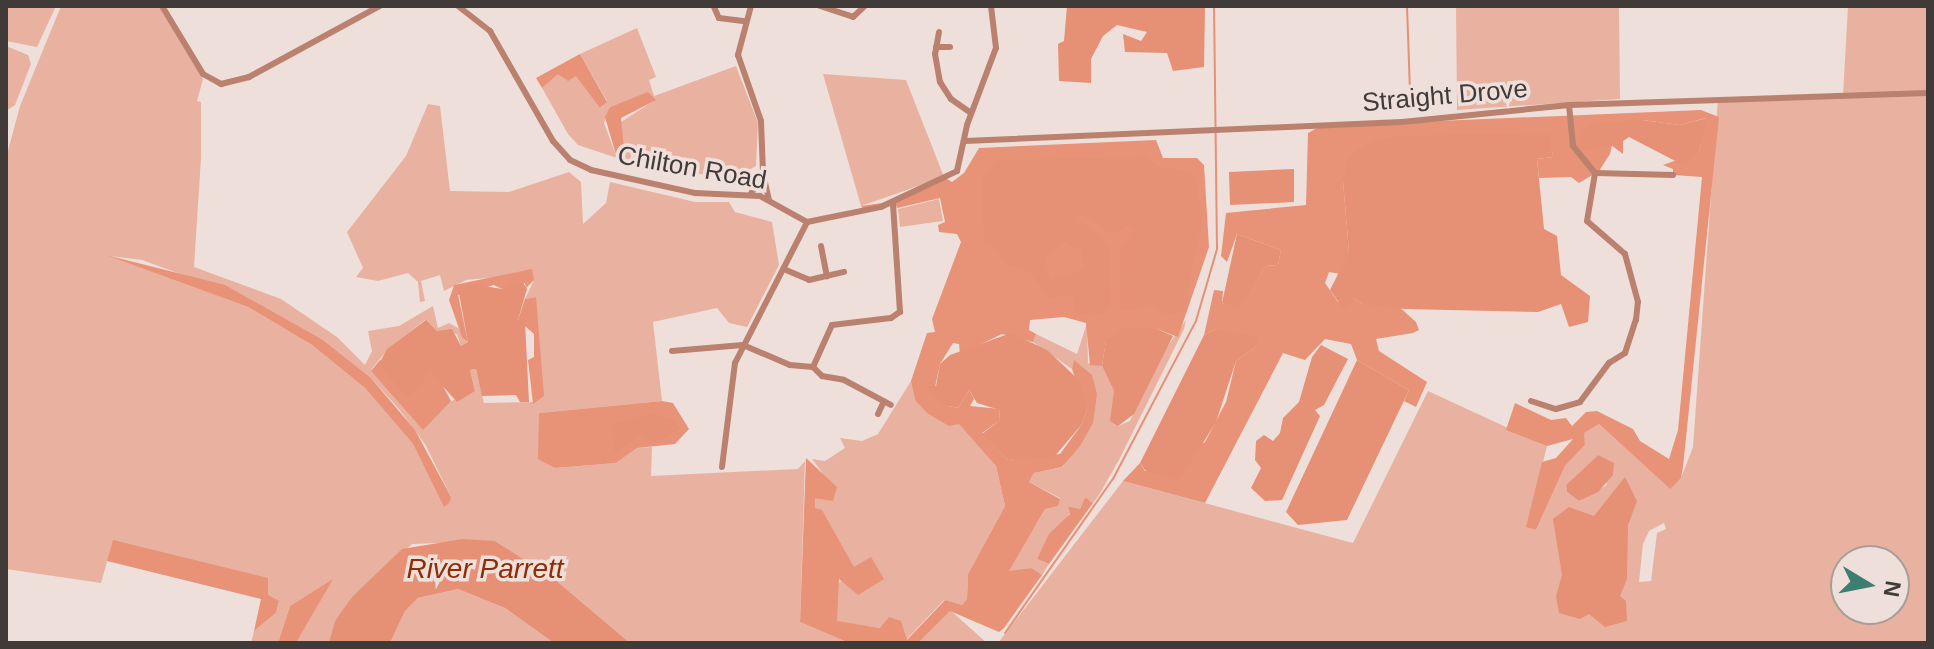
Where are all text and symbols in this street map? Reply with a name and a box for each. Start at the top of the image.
street label: Straight Drove [1361,73,1529,119]
street label: Chilton Road [615,140,769,196]
north arrow [1830,545,1910,625]
water label: River Parrett [406,552,564,586]
text: N [1878,579,1906,599]

